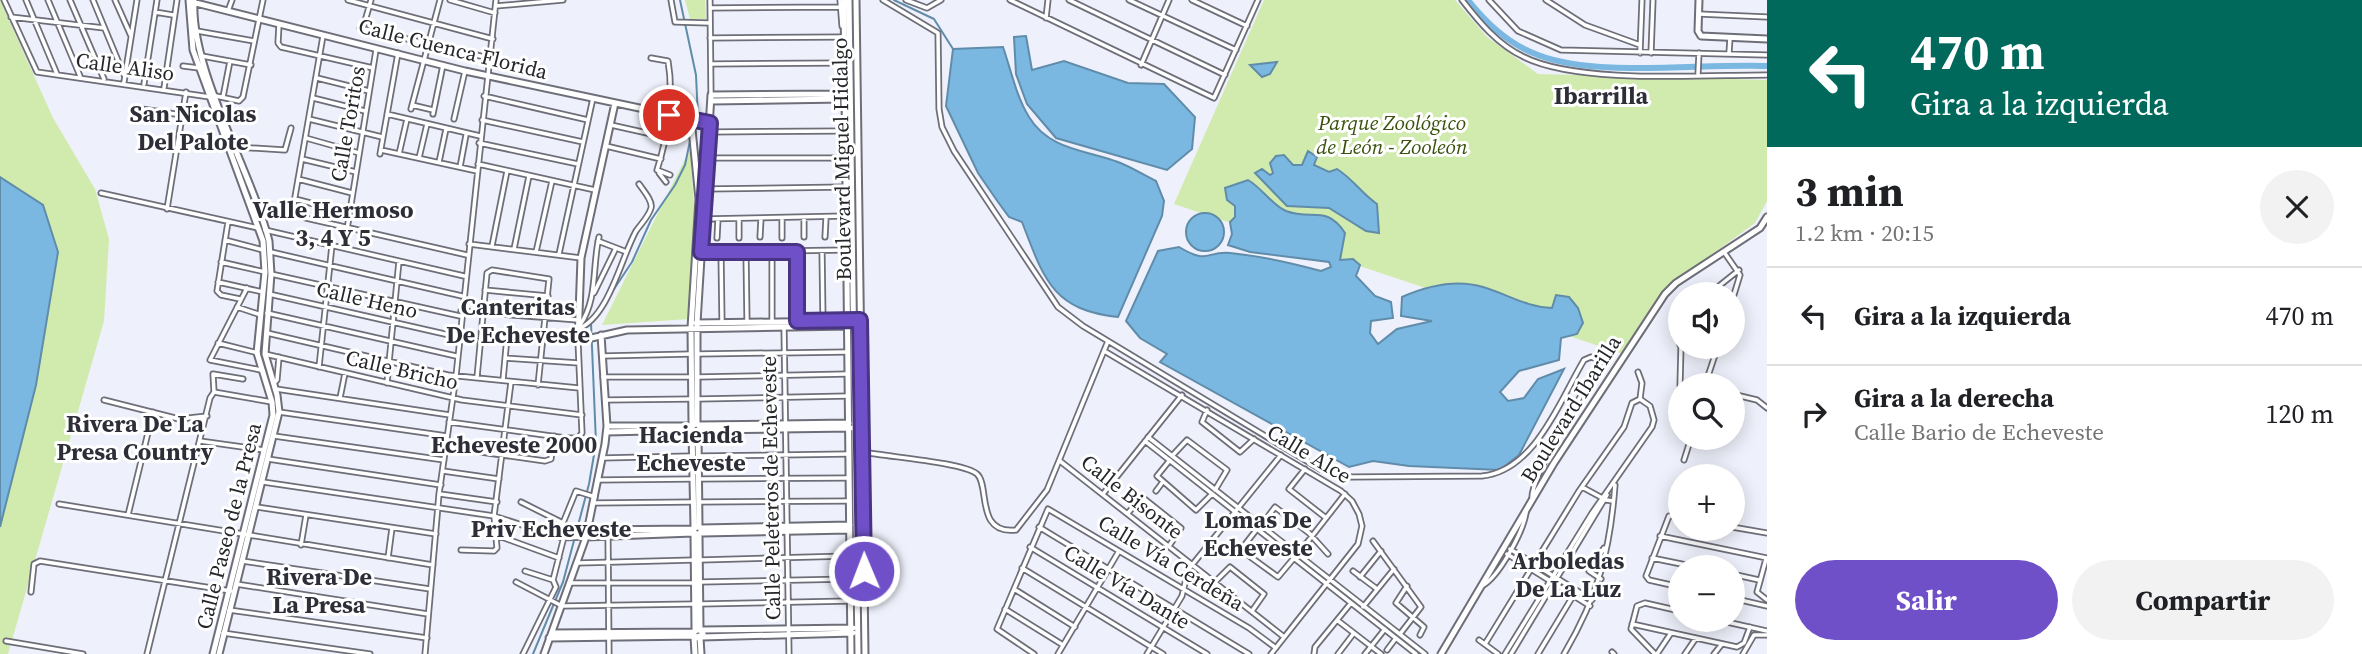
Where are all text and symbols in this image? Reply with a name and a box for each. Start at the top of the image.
street label: Calle Cuenca Florida [356,11,551,86]
text: 470 m [1910,18,2045,85]
icon: left [1795,28,1886,119]
street label: Boulevard Miguel Hidalgo [825,37,858,281]
street label: Calle Aliso [74,45,176,88]
street label: Calle Toritos [323,64,372,184]
district label: Ibarrilla [1554,79,1648,112]
text: Gira a la izquierda [1910,82,2169,126]
pin [639,85,699,145]
icon: arrive [650,96,688,134]
district label: San Nicolas Del Palote [130,97,256,158]
park label: Parque Zoológico de León - Zooleón [1316,108,1468,161]
text: 3 min [1795,162,1904,220]
button: close [2260,170,2334,244]
district label: Valle Hermoso 3, 4 Y 5 [252,193,414,254]
text: 1.2 km · 20:15 [1795,217,1934,249]
street label: Calle Heno [314,274,421,325]
map controls [1668,282,1745,632]
button: sound [1668,282,1745,359]
district label: Canteritas De Echeveste [446,290,590,351]
icon: left [1795,297,1833,335]
text: Gira a la izquierda [1854,298,2071,334]
text: 470 m [2266,298,2334,334]
street label: Boulevard Ibarilla [1514,329,1628,488]
street label: Calle Bricho [343,342,461,397]
street label: Calle Peleteros de Echeveste [754,356,787,620]
button: search [1668,373,1745,450]
text: Gira a la derecha [1854,380,2054,416]
icon: right [1795,395,1833,433]
text: 120 m [2266,396,2334,432]
district label: Rivera De La Presa Country [56,407,214,468]
text: Calle Bario de Echeveste [1854,416,2104,448]
street label: Calle Alce [1262,417,1357,490]
district label: Hacienda Echeveste [636,418,746,479]
street label: Calle Paseo de la Presa [189,419,268,632]
district label: Echeveste 2000 [431,428,597,461]
street label: Calle Bisonte [1075,448,1189,546]
button: + [1668,464,1745,541]
district label: Lomas De Echeveste [1203,503,1313,564]
street label: Calle Vía Cerdeña [1093,508,1250,618]
district label: Priv Echeveste [471,512,631,545]
position arrow [827,534,901,608]
street label: Calle Vía Dante [1059,537,1196,636]
district label: Arboledas De La Luz [1511,544,1625,605]
button: − [1668,555,1745,632]
district label: Rivera De La Presa [266,560,372,621]
button: Salir [1795,560,2058,640]
button: Compartir [2072,560,2334,640]

